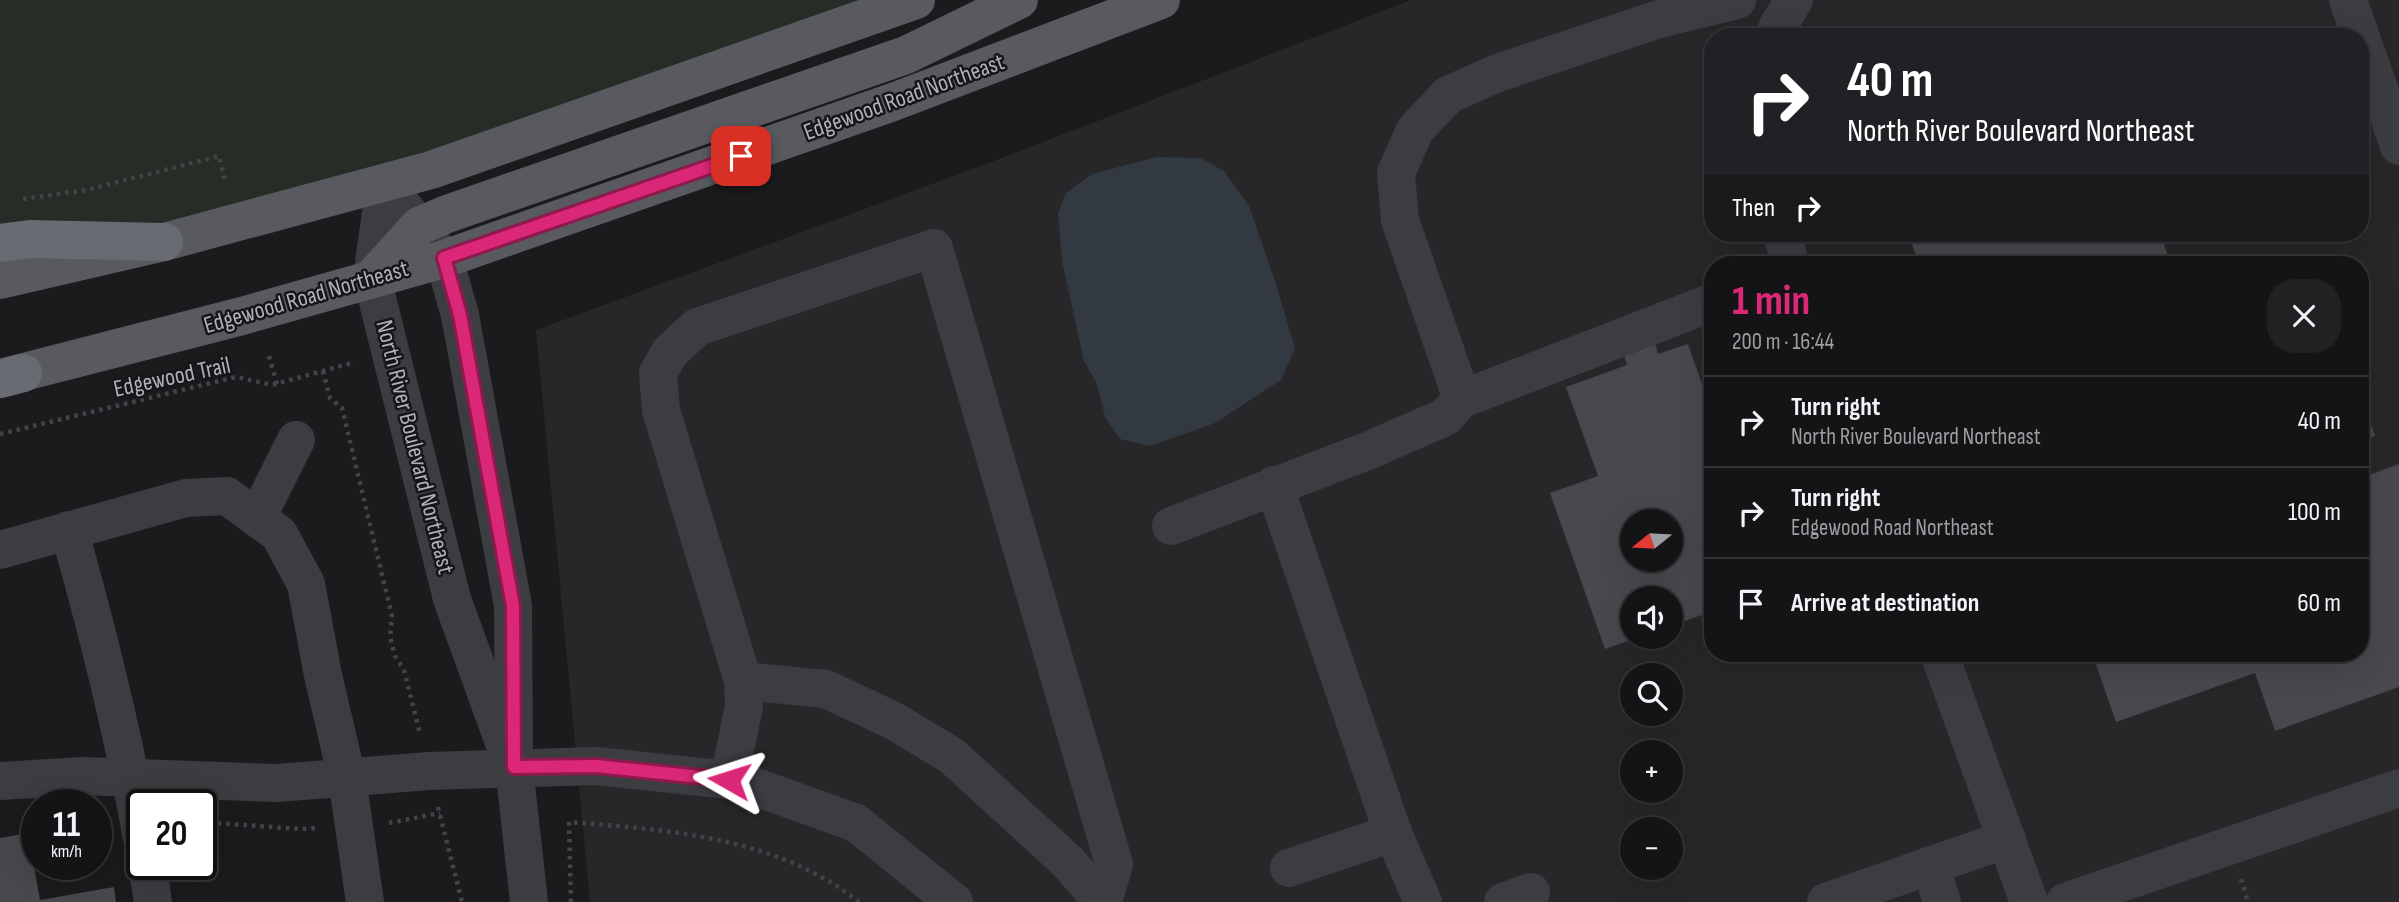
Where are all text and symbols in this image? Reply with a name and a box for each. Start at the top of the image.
street label: Edgewood Road Northeast [800,47,1008,147]
text: 40 m [1847,52,1933,111]
icon: right [1732,56,1823,147]
text: North River Boulevard Northeast [1847,112,2195,151]
pin [711,126,771,186]
icon: arrive [722,137,760,175]
icon: right [1789,189,1827,227]
text: Then [1732,193,1775,224]
street label: Edgewood Road Northeast [200,254,412,340]
text: 1 min [1732,276,1810,327]
button: close [2267,279,2341,353]
street label: North River Boulevard Northeast [369,317,461,577]
text: 200 m · 16:44 [1732,328,1834,356]
street label: Edgewood Trail [111,350,233,404]
text: Turn right [1791,392,1880,423]
icon: right [1732,403,1770,441]
text: 40 m [2298,406,2341,437]
text: North River Boulevard Northeast [1791,423,2041,451]
text: Turn right [1791,483,1880,514]
icon: right [1732,494,1770,532]
text: 100 m [2288,497,2341,528]
north arrow [1620,509,1684,572]
map controls [1620,509,1683,880]
text: Edgewood Road Northeast [1791,514,1994,542]
icon: arrive [1732,585,1770,623]
button: sound [1620,586,1683,649]
text: Arrive at destination [1791,588,1979,619]
text: 60 m [2297,588,2341,619]
button: search [1620,663,1683,726]
button: + [1620,740,1683,803]
position arrow [692,743,766,817]
speed limit sign: 20 [126,789,217,880]
text: 11 [53,804,80,847]
button: − [1620,817,1683,880]
text: km/h [51,841,82,862]

